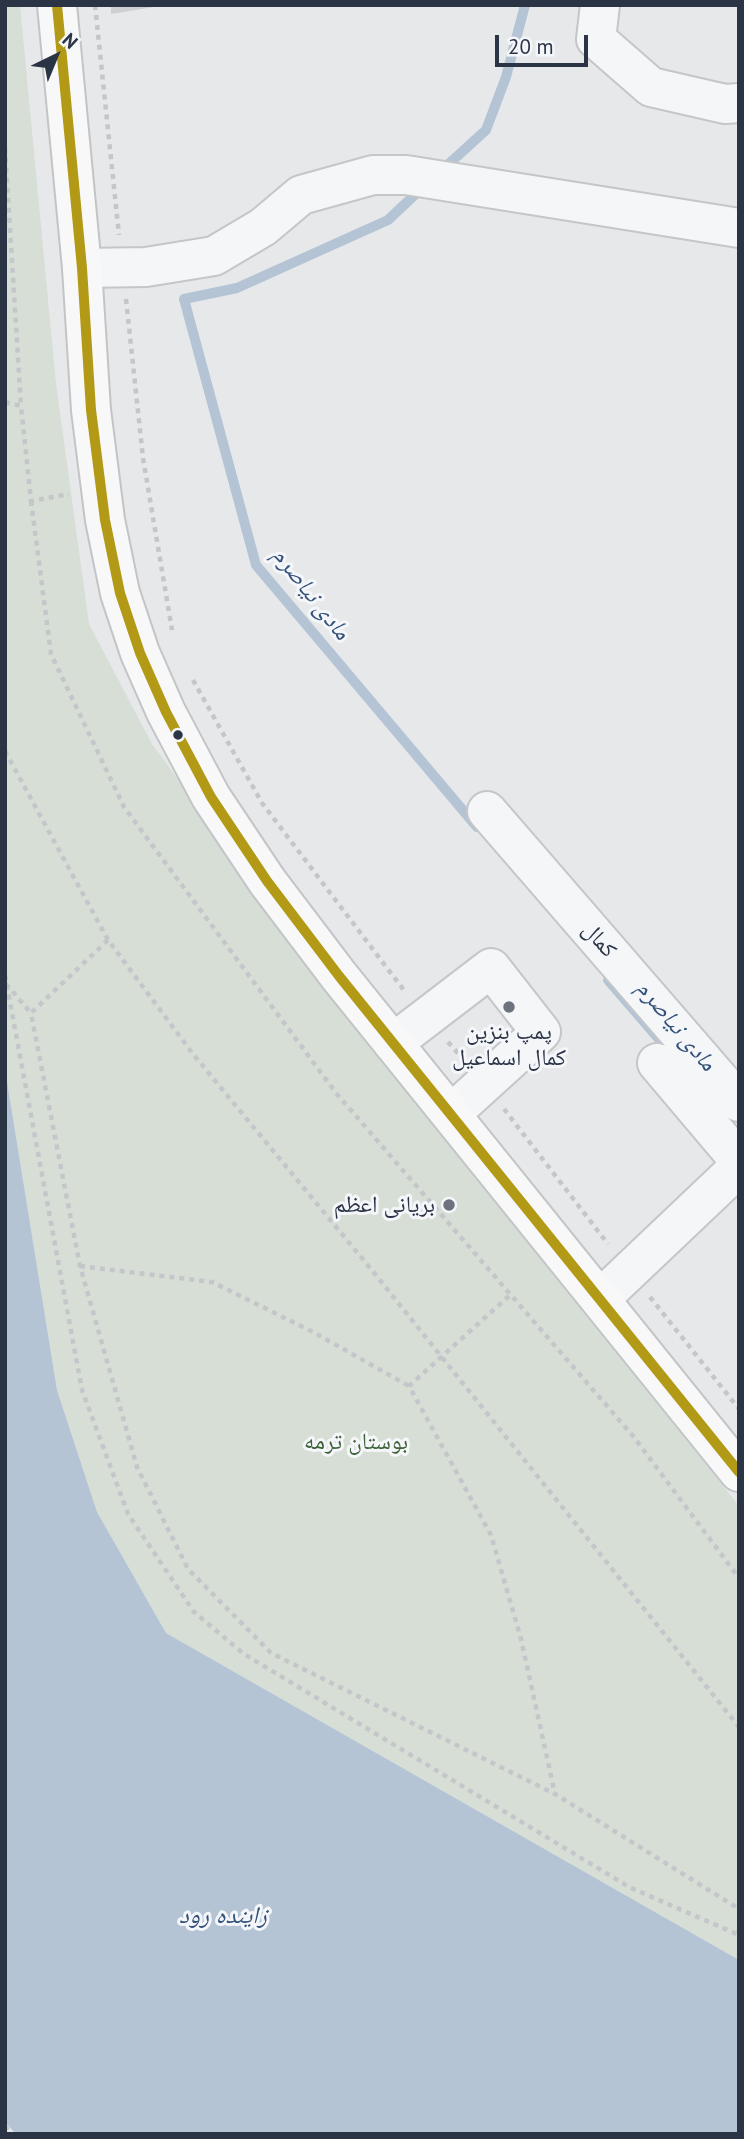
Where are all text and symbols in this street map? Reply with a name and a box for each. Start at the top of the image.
north arrow [21,21,91,91]
scale bar [499,21,592,65]
text: N [58,28,83,54]
text: 20 m [508,33,554,60]
water label: مادی نیاصرم [266,542,356,646]
unlabelled marker [171,728,185,742]
street label: کمال [576,916,622,964]
water label: مادی نیاصرم [630,975,722,1077]
marker: پمپ بنزین کمال اسماعیل [501,999,517,1015]
place label: پمپ بنزین کمال اسماعیل [452,1018,566,1072]
place label: بریانی اعظم [334,1191,435,1219]
marker: بریانی اعظم [441,1197,457,1213]
park label: بوستان ترمه [304,1428,408,1456]
water label: زاینده رود [179,1902,267,1930]

